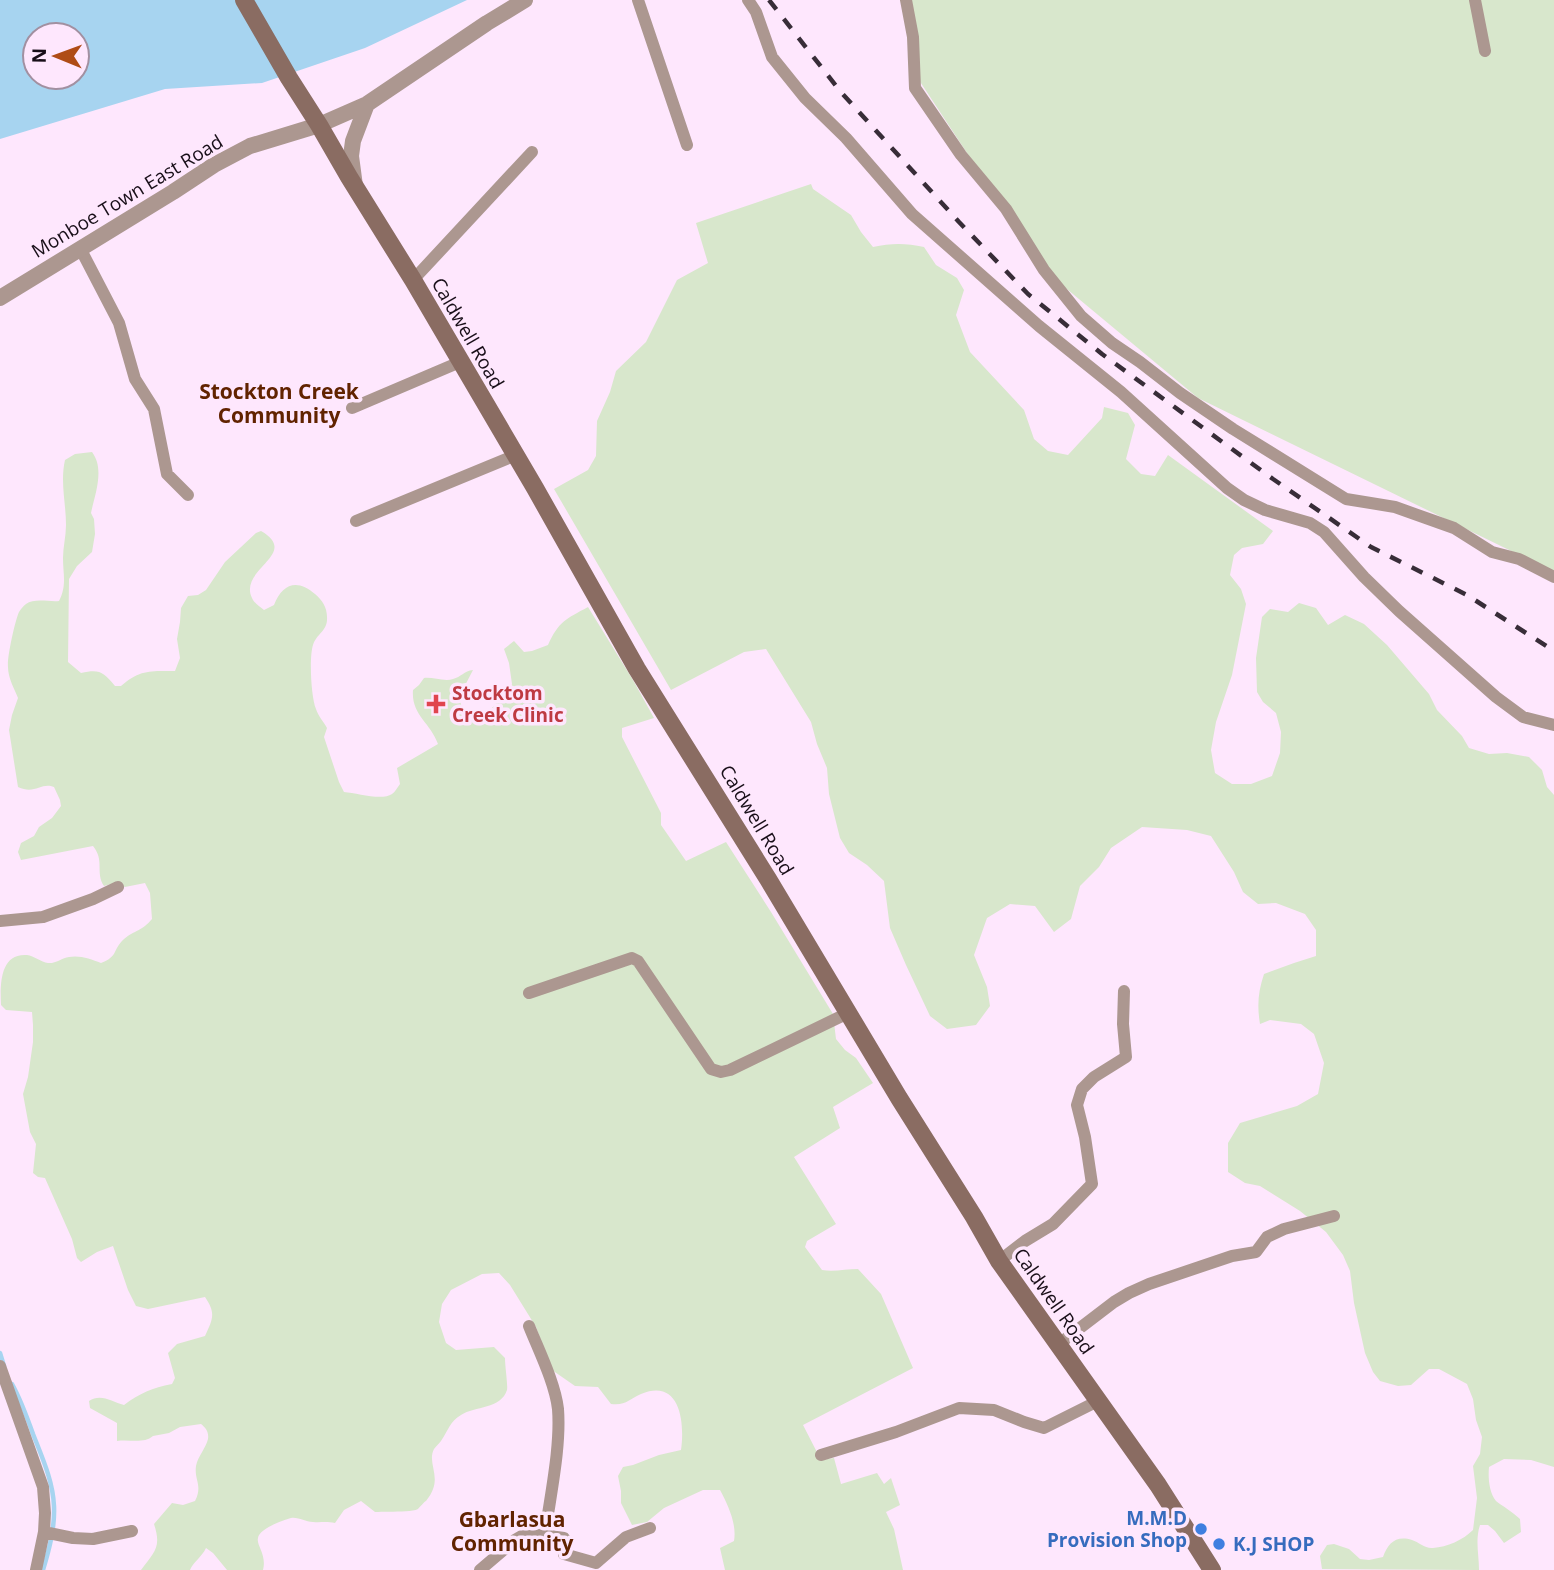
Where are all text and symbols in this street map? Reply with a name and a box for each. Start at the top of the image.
north arrow [21,21,91,91]
text: N [26,48,52,64]
street label: Monboe Town East Road [26,128,228,264]
street label: Caldwell Road [426,273,510,393]
district label: Stockton Creek Community [199,377,360,429]
place label: Stocktom Creek Clinic [452,680,564,728]
marker: Stocktom Creek Clinic [426,694,446,714]
street label: Caldwell Road [714,760,800,880]
street label: Caldwell Road [1008,1243,1100,1359]
district label: Gbarlasua Community [451,1505,573,1557]
place label: M.M.D Provision Shop [1047,1505,1187,1553]
marker: M.M.D Provision Shop [1193,1521,1209,1537]
place label: K.J SHOP [1233,1531,1314,1557]
marker: K.J SHOP [1211,1536,1227,1552]

